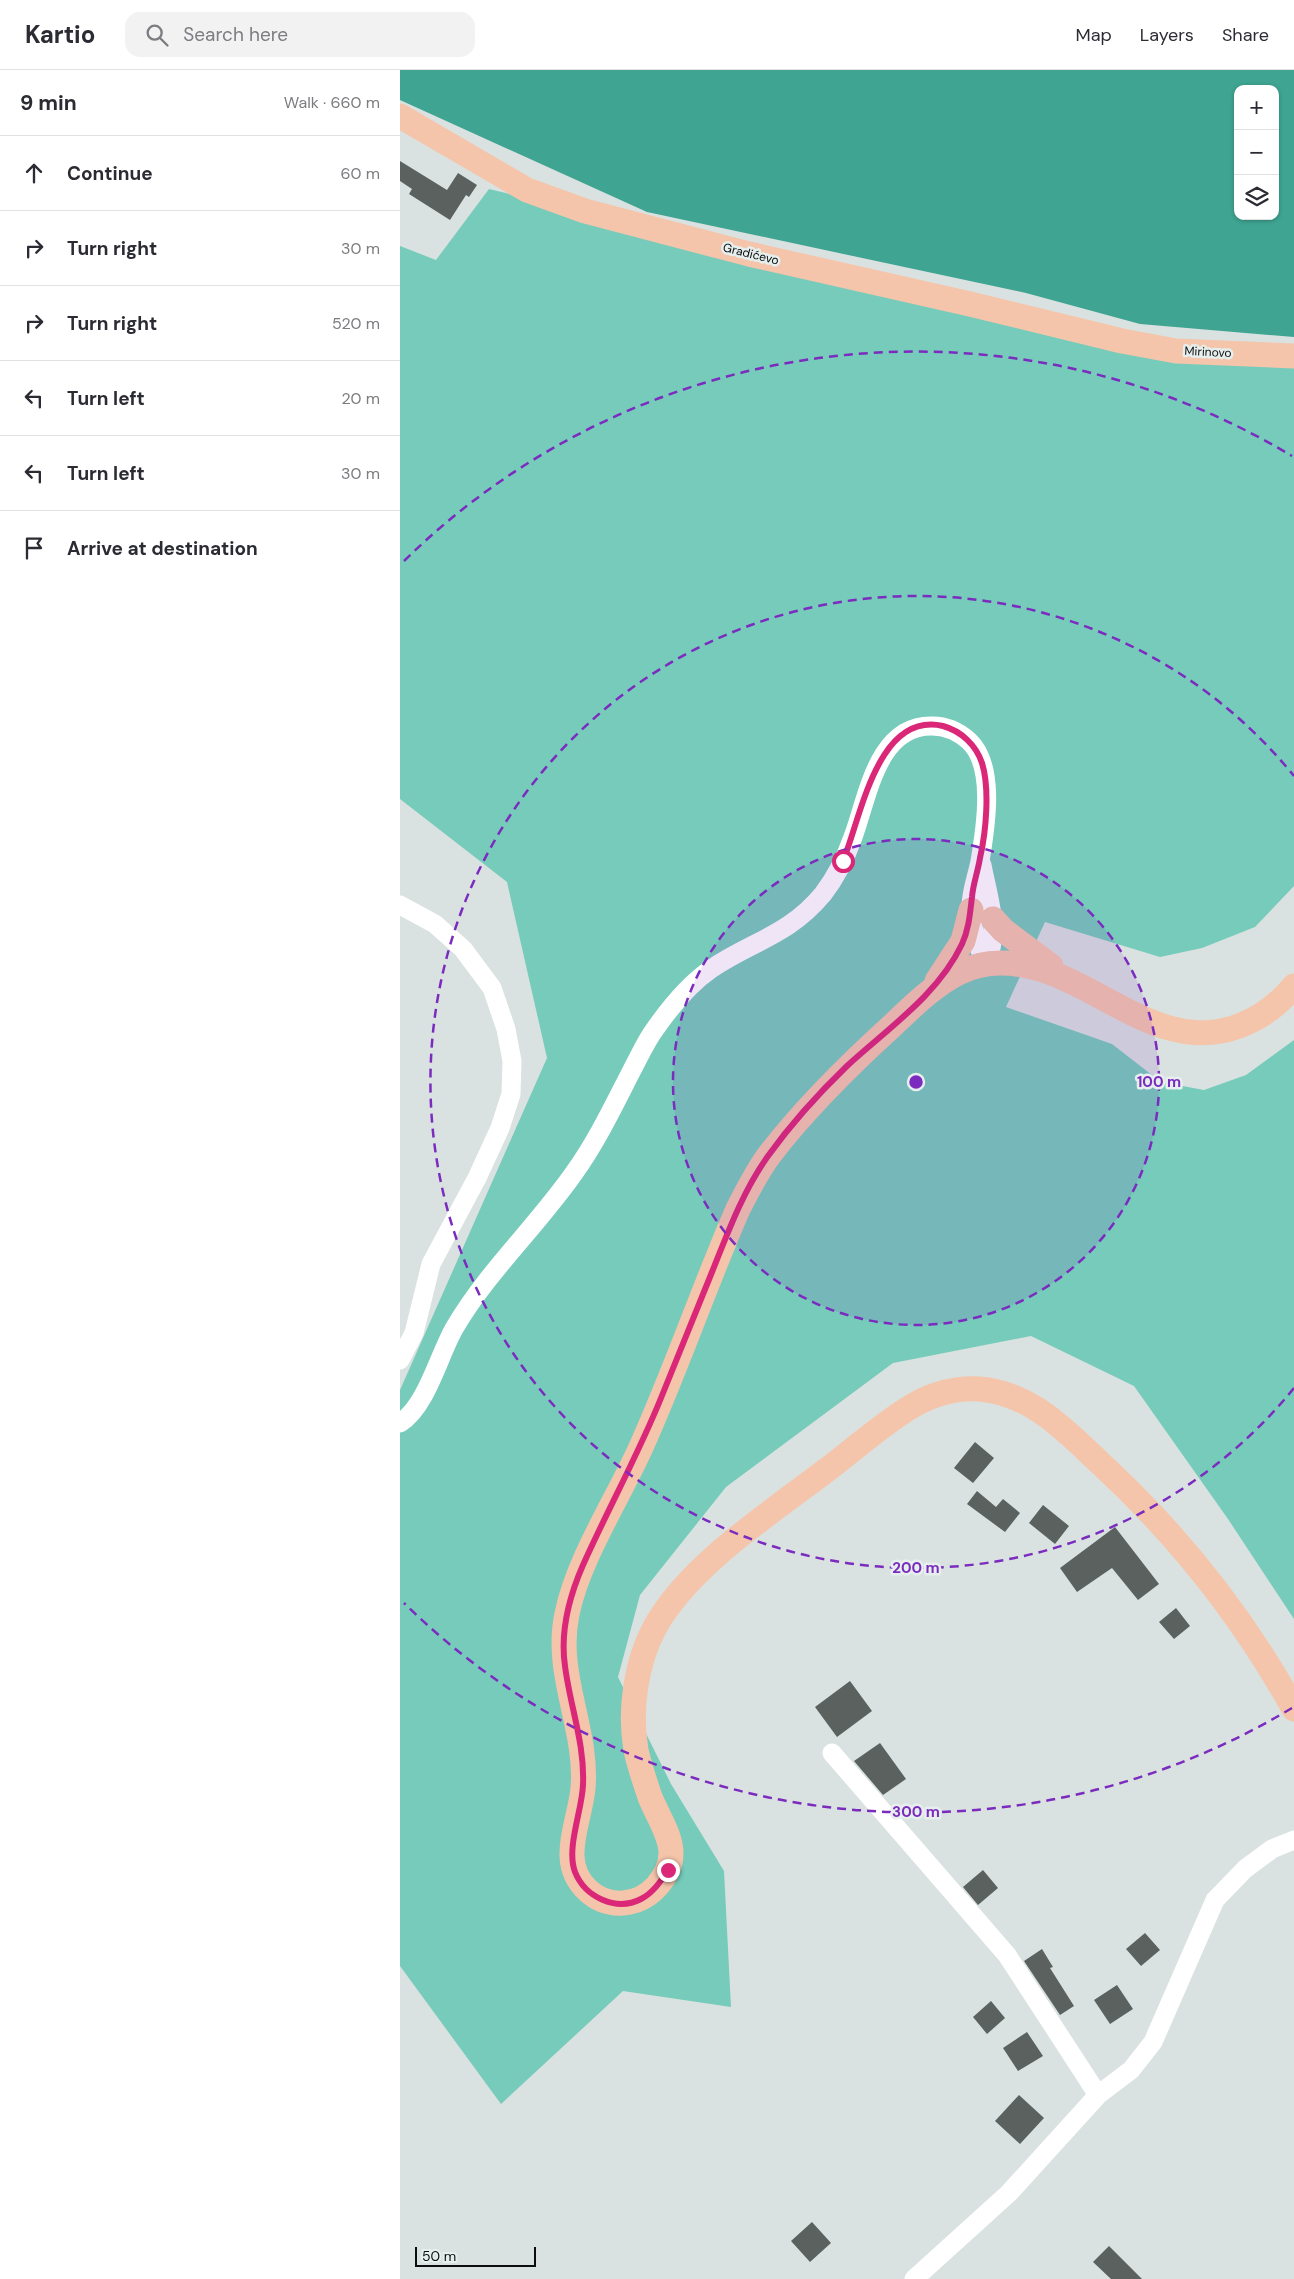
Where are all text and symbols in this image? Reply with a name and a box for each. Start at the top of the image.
search box [125,12,475,57]
text: Kartio [25,19,95,50]
icon: search [143,21,171,49]
text: Search here [183,22,288,47]
text: Map [1076,23,1112,47]
text: Layers [1140,23,1194,47]
text: Share [1222,23,1269,47]
map controls [1234,85,1279,220]
button: + [1234,85,1279,130]
text: 9 min [20,89,77,117]
text: Walk · 660 m [284,92,380,113]
button: − [1234,130,1279,175]
icon: ahead [20,159,48,187]
text: Continue [67,161,153,186]
text: 60 m [340,163,380,184]
button: layers [1234,175,1279,220]
icon: right [20,234,48,262]
text: Turn right [67,236,157,261]
text: 30 m [341,238,380,259]
street label: Gradićevo [721,239,781,269]
icon: right [20,309,48,337]
text: Turn right [67,311,157,336]
text: 520 m [332,313,380,334]
street label: Mirinovo [1184,343,1232,361]
icon: left [20,384,48,412]
text: Turn left [67,386,145,411]
text: 20 m [341,388,380,409]
icon: left [20,459,48,487]
text: Turn left [67,461,145,486]
text: 30 m [341,463,380,484]
icon: arrive [20,534,48,562]
text: Arrive at destination [67,536,258,561]
route start [832,850,855,873]
text: 100 m [1137,1072,1181,1092]
centre of rings [907,1073,925,1091]
text: 200 m [892,1558,940,1578]
text: 300 m [892,1802,940,1822]
route end [657,1859,680,1882]
scale bar [415,2244,536,2267]
text: 50 m [422,2247,456,2265]

